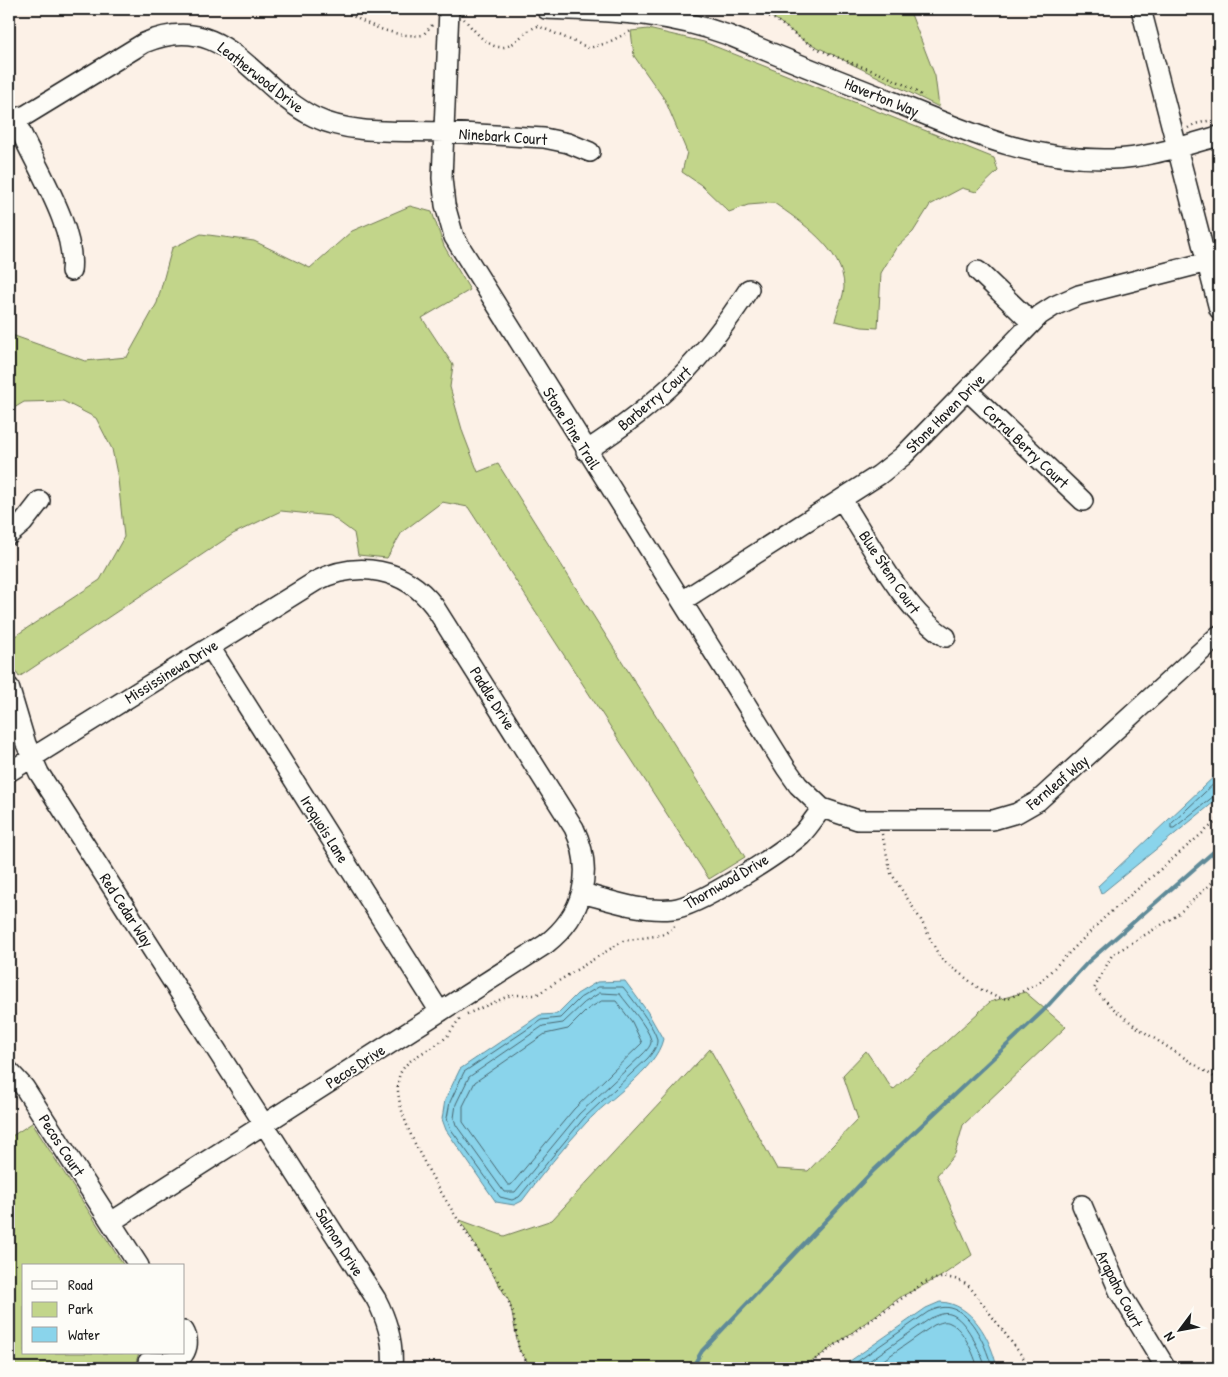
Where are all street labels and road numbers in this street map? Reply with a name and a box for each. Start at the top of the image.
street label: Leatherwood Drive [213,36,309,118]
street label: Haverton Way [842,72,923,122]
street label: Ninebark Court [458,122,548,150]
street label: Barberry Court [613,360,696,435]
street label: Stone Haven Drive [900,368,990,458]
street label: Stone Pine Trail [538,383,606,474]
street label: Corral Berry Court [978,399,1074,493]
street label: Blue Stem Court [854,526,926,618]
street label: Mississinewa Drive [120,633,222,708]
street label: Paddle Drive [465,662,521,734]
street label: Fernleaf Way [1020,749,1093,815]
street label: Iroquois Lane [296,791,355,868]
street label: Thornwood Drive [680,848,773,914]
street label: Red Cedar Way [95,869,159,951]
street label: Pecos Drive [321,1038,389,1093]
street label: Pecos Court [34,1110,91,1181]
street label: Salmon Drive [310,1204,370,1281]
street label: Arapaho Court [1091,1247,1149,1332]

